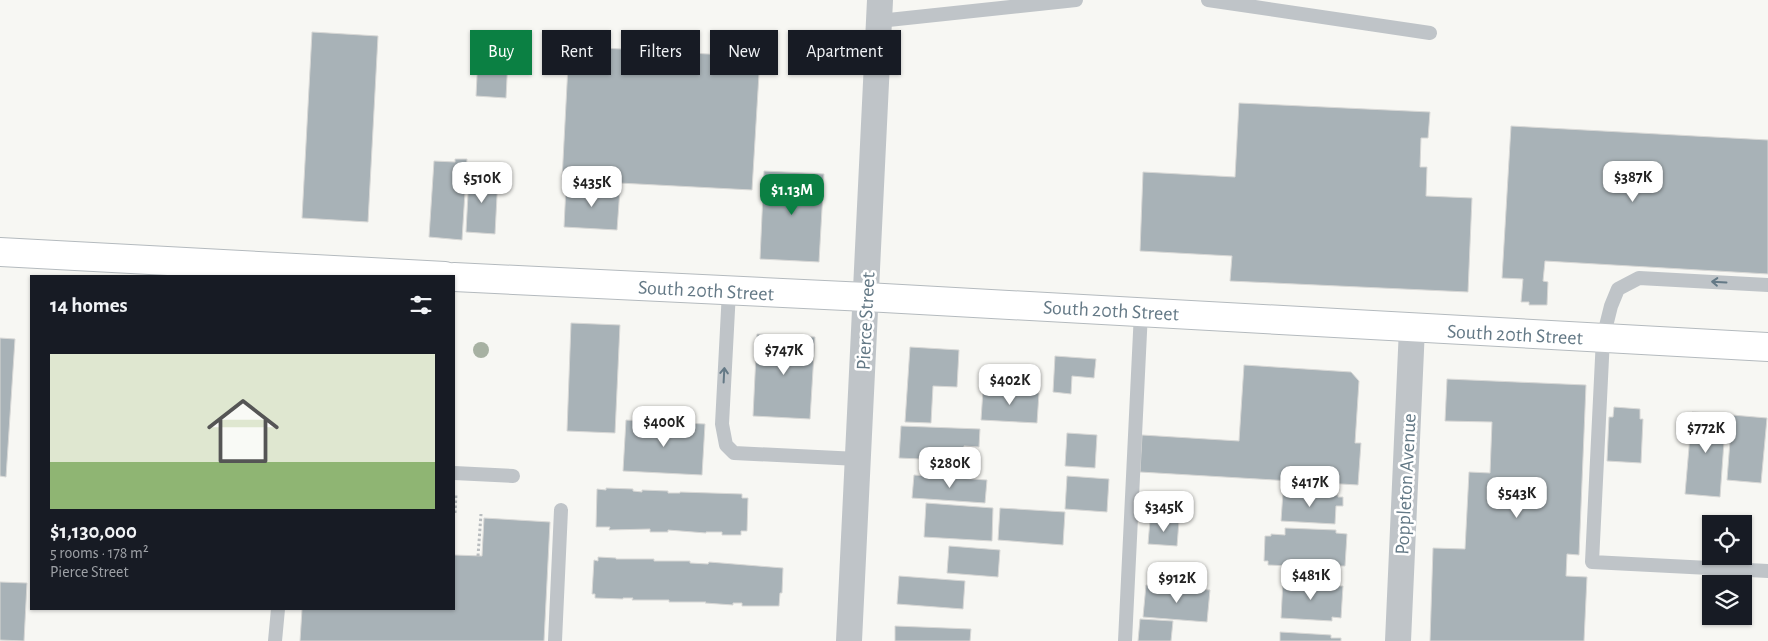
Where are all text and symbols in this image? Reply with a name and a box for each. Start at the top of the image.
chip: Buy [470,30,532,75]
chip: Rent [542,30,611,75]
chip: Filters [621,30,700,75]
chip: New [710,30,778,75]
chip: Apartment [788,30,901,75]
pin: $387K [1598,160,1668,203]
pin: $510K [447,162,517,204]
pin: $435K [557,166,627,208]
text: $387K [1614,169,1652,185]
text: $510K [463,170,501,186]
text: $435K [573,174,611,190]
pin: $1.13M [751,174,833,216]
text: $1.13M [771,182,813,198]
street label: Pierce Street [853,271,879,371]
street label: South 20th Street [638,277,775,305]
one-way arrow [1712,278,1728,287]
icon: filters [407,291,435,319]
text: 14 homes [50,295,128,316]
street label: South 20th Street [1043,297,1180,325]
street label: South 20th Street [1447,321,1584,349]
pin: $747K [749,334,819,376]
text: $747K [765,342,803,358]
pin: $402K [975,364,1045,406]
one-way arrow [720,367,729,383]
text: $402K [990,372,1030,388]
icon: home [198,386,288,476]
pin: $400K [629,406,699,448]
pin: $772K [1671,412,1741,454]
street label: Poppleton Avenue [1392,413,1420,555]
text: $400K [643,414,685,430]
text: $772K [1687,420,1725,436]
pin: $280K [915,446,985,489]
text: $280K [930,455,970,471]
pin: $417K [1275,466,1345,508]
text: $417K [1291,474,1329,490]
pin: $543K [1482,476,1552,519]
text: $543K [1498,485,1536,501]
pin: $345K [1129,490,1199,533]
text: $345K [1145,499,1183,515]
map controls [1702,515,1752,625]
button: locate [1702,515,1752,565]
text: $1,130,000 [50,521,137,542]
text: 5 rooms · 178 m² [50,545,148,561]
pin: $481K [1276,558,1346,601]
pin: $912K [1142,562,1212,604]
text: Pierce Street [50,564,129,580]
text: $481K [1292,567,1330,583]
text: $912K [1158,570,1196,586]
button: layers [1702,575,1752,625]

